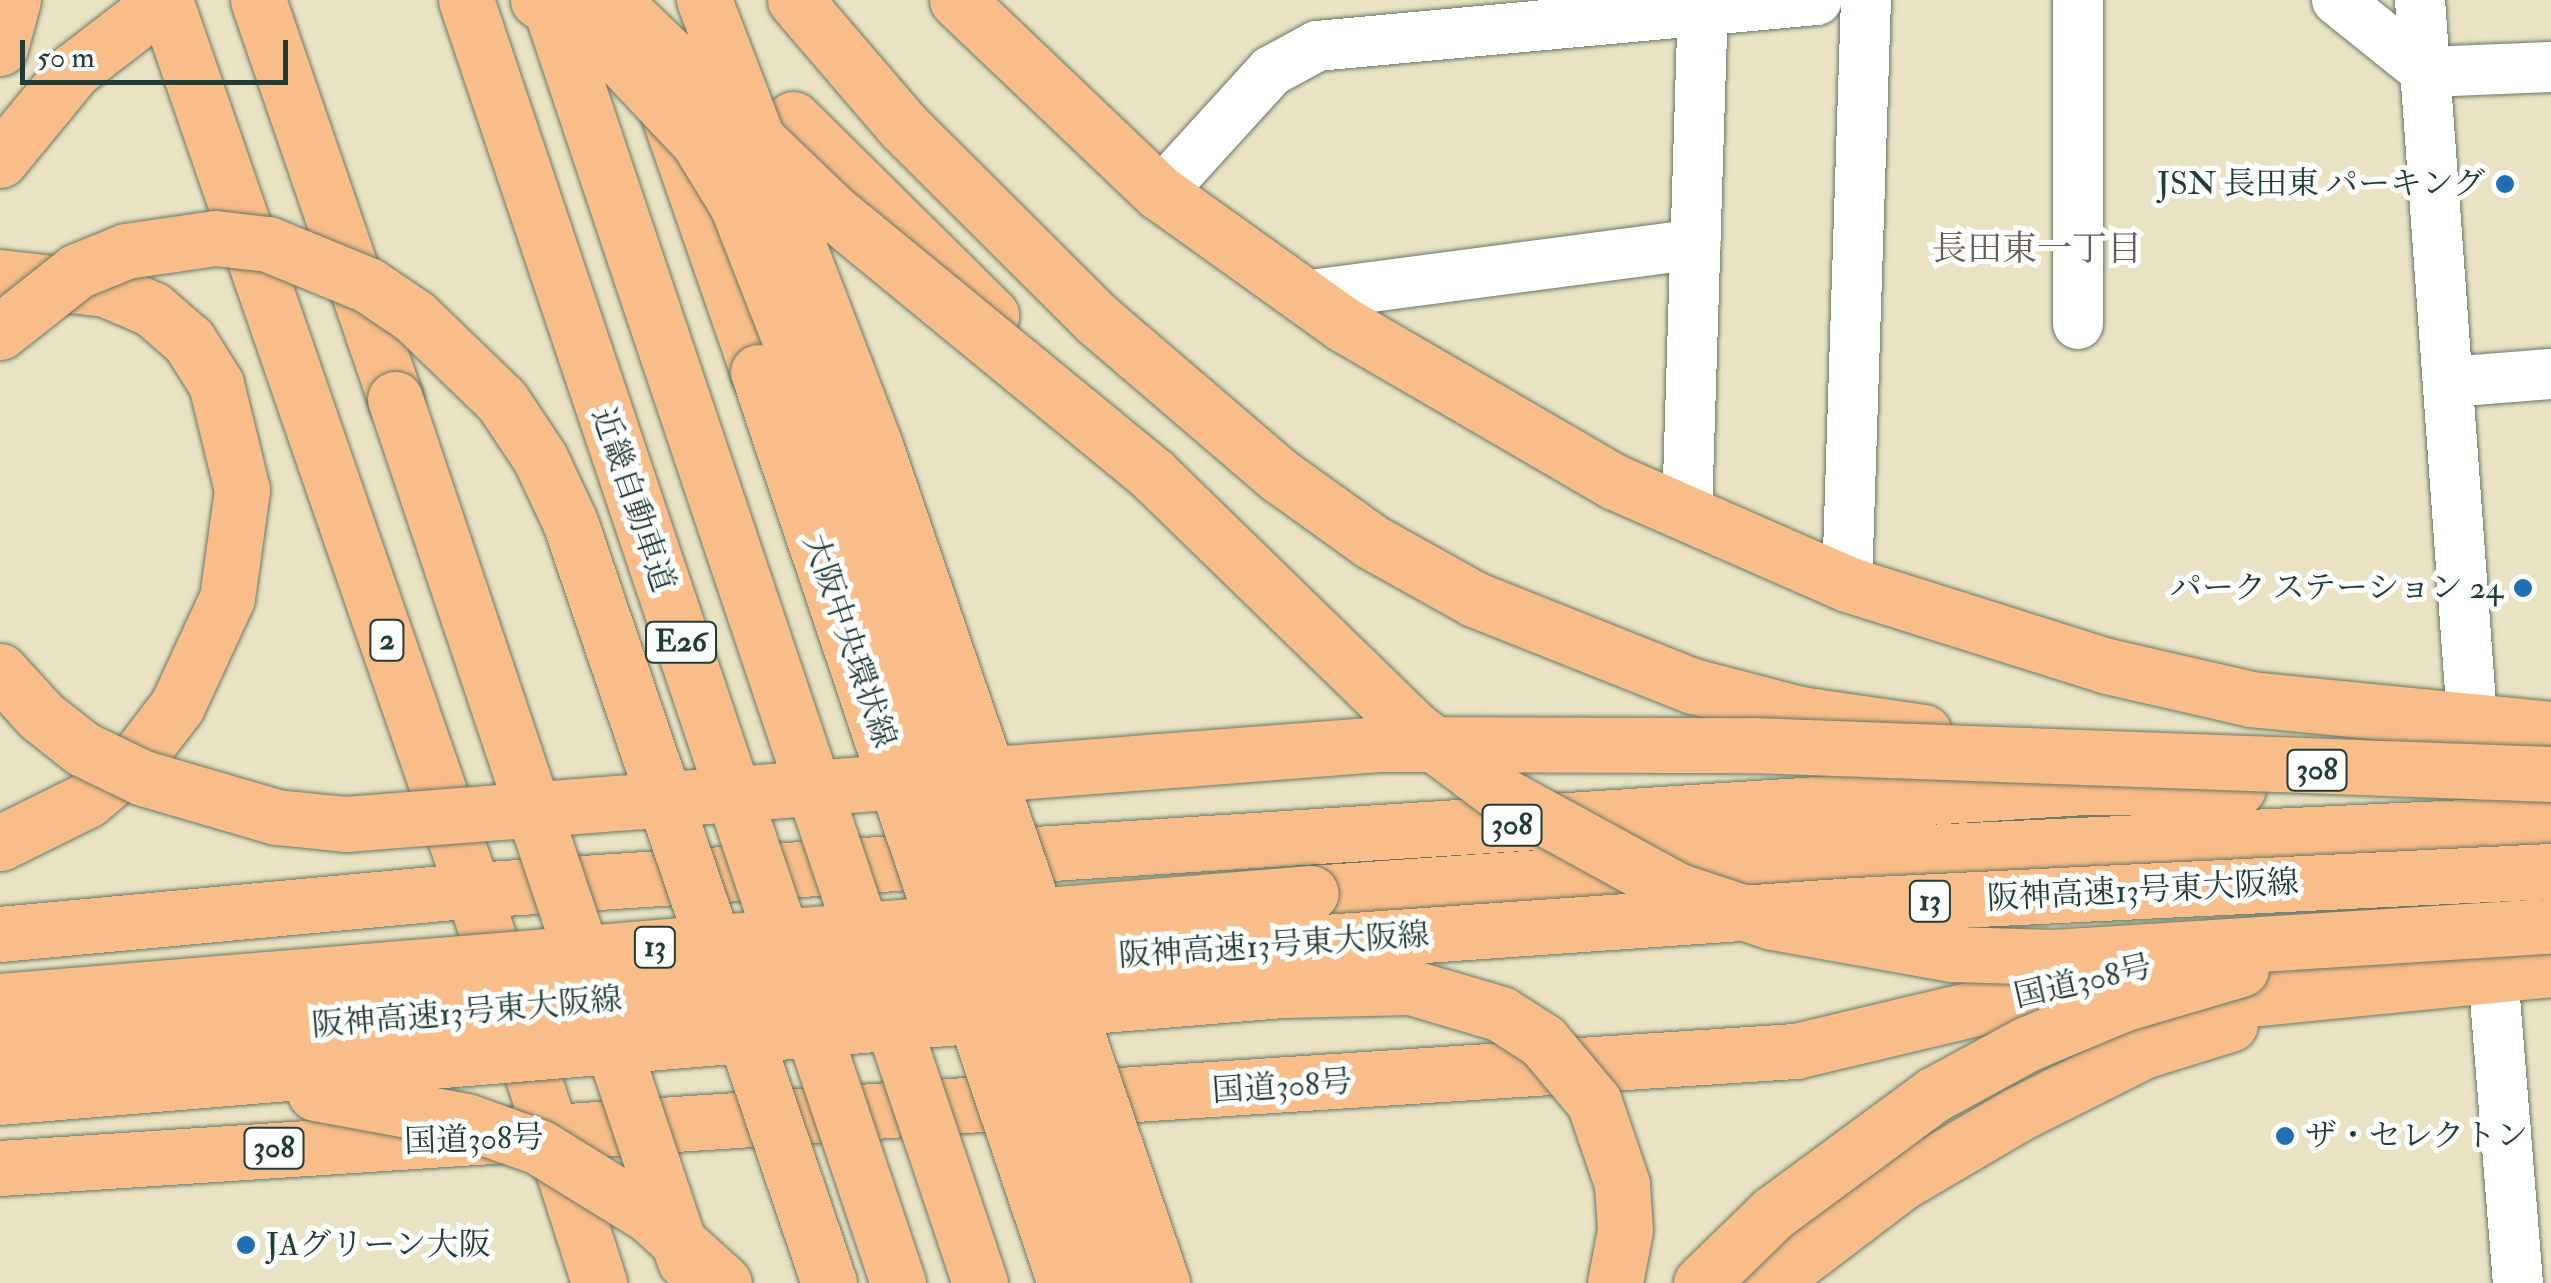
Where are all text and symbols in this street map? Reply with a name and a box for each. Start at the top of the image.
scale bar [25,20,292,82]
text: 50 m [37,39,95,76]
place label: JSN 長田東 パーキング [2156,165,2485,203]
marker: JSN 長田東 パーキング [2494,173,2516,195]
district label: 長田東一丁目 [1932,228,2142,270]
street label: 近畿自動車道 [584,403,682,597]
street label: 大阪中央環状線 [794,529,904,753]
place label: パーク ステーション 24 [2168,569,2503,607]
marker: パーク ステーション 24 [2512,577,2534,599]
road number: 2 [367,615,407,665]
road number: E26 [644,617,718,667]
road number: 308 [2284,745,2350,795]
road number: 308 [1480,800,1544,850]
street label: 阪神高速13号東大阪線 [1986,864,2300,918]
road number: 13 [1908,876,1952,926]
street label: 阪神高速13号東大阪線 [1117,916,1431,976]
road number: 13 [632,922,678,972]
street label: 国道308号 [2011,948,2155,1016]
street label: 阪神高速13号東大阪線 [310,980,624,1046]
street label: 国道308号 [1211,1063,1353,1111]
place label: ザ・セレクトン [2305,1117,2529,1155]
street label: 国道308号 [404,1118,544,1162]
road number: 308 [242,1123,306,1173]
marker: ザ・セレクトン [2274,1125,2296,1147]
place label: JAグリーン大阪 [266,1226,491,1264]
marker: JAグリーン大阪 [235,1234,257,1256]

